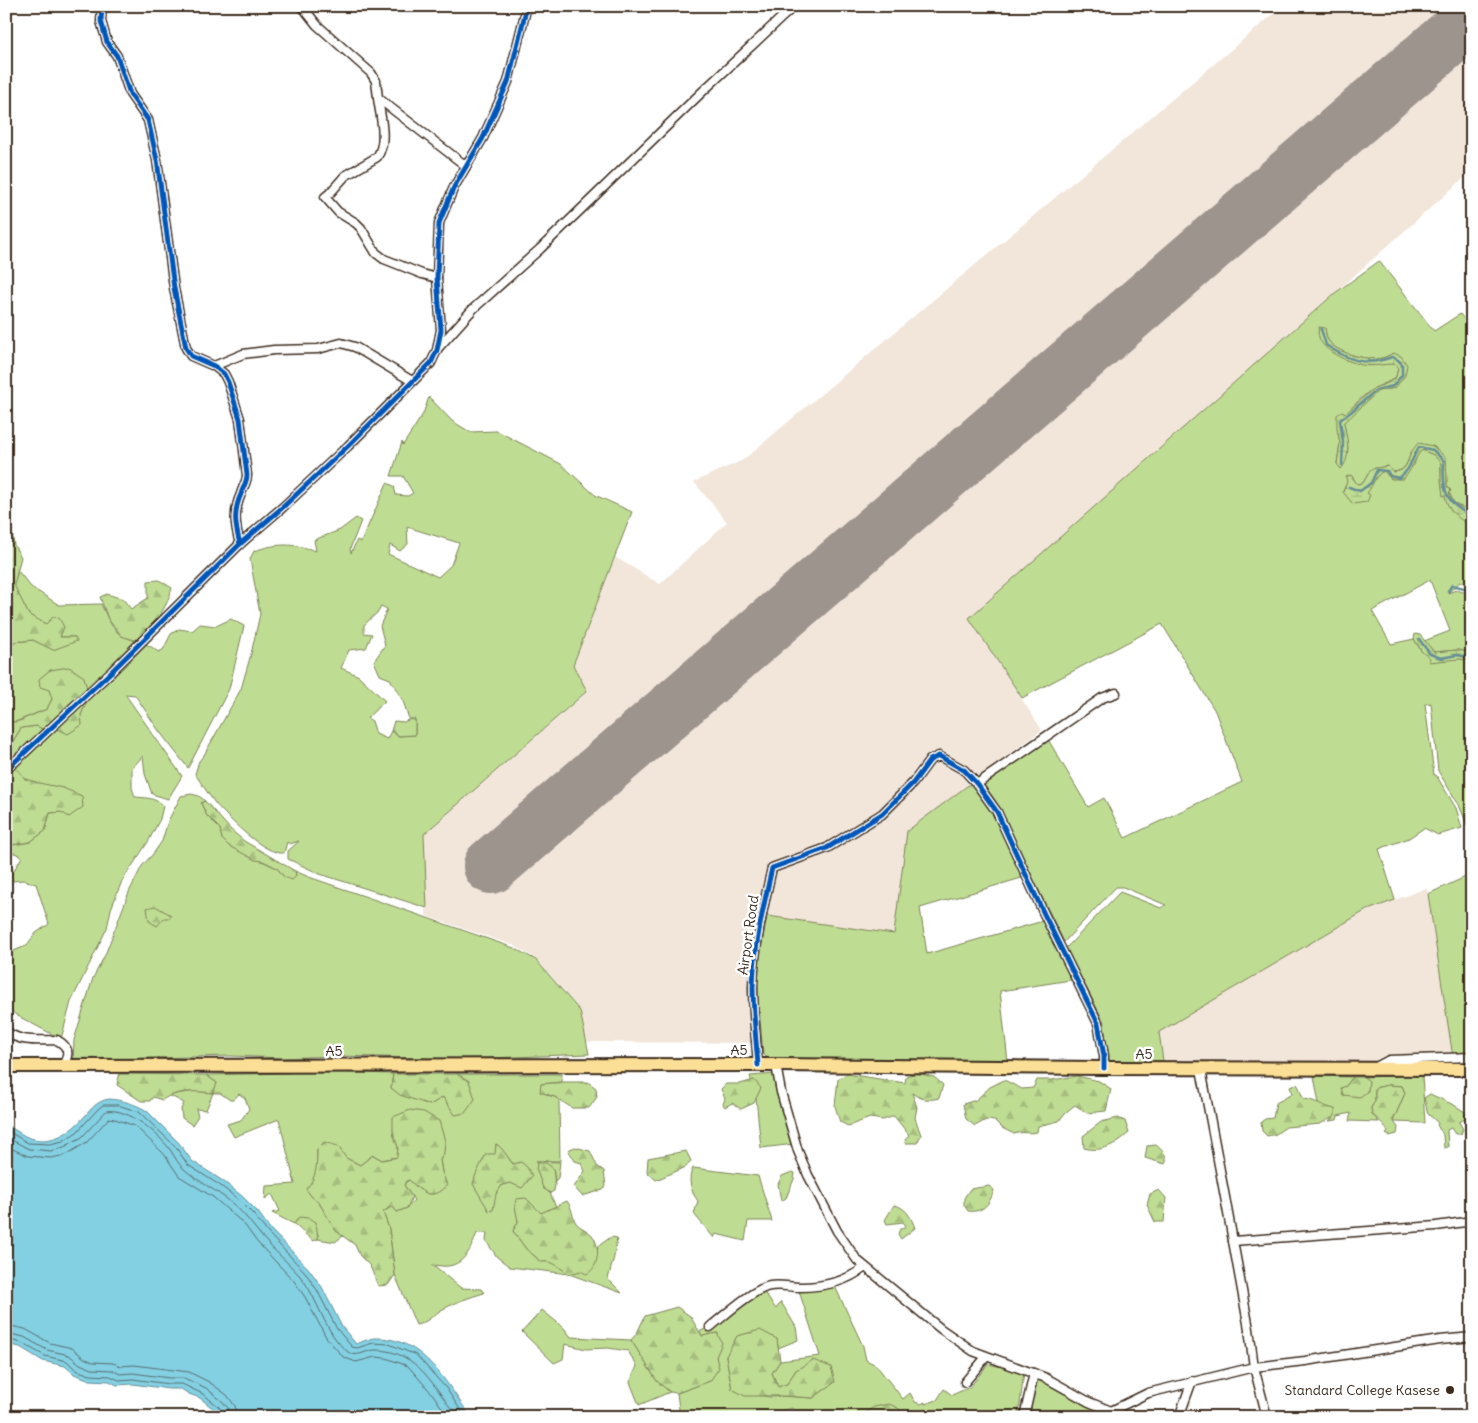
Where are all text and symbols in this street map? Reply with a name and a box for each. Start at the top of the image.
street label: Airport Road [734,894,762,976]
street label: A5 [730,1041,748,1059]
street label: A5 [325,1042,343,1060]
street label: A5 [1135,1045,1153,1063]
place label: Standard College Kasese [1284,1381,1440,1399]
marker: Standard College Kasese [1444,1384,1456,1396]

